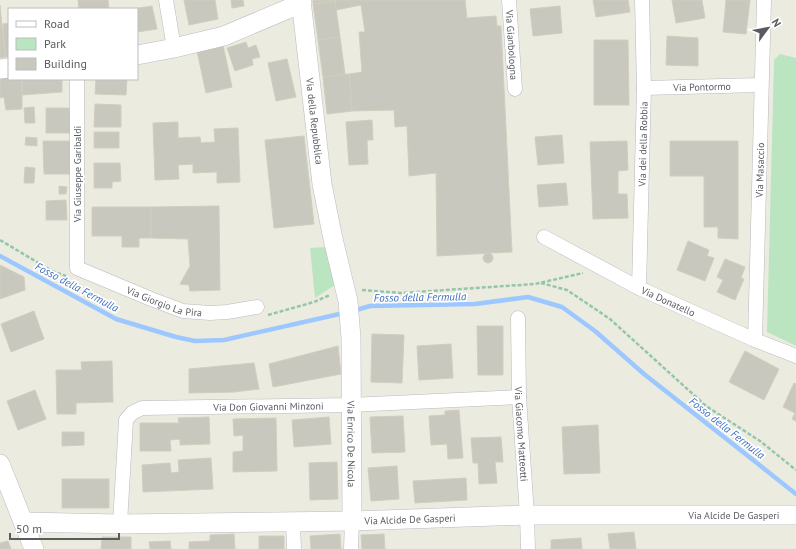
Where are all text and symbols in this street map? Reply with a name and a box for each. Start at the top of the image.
legend [8,8,138,80]
street label: Via Gianbologna [503,8,520,80]
north arrow [748,8,788,48]
text: Road [44,16,69,31]
text: N [769,16,784,29]
text: Park [44,36,66,51]
text: Building [44,56,87,71]
street label: Via della Repubblica [303,76,326,165]
street label: Via Pontormo [672,80,731,94]
street label: Via dei della Robbia [636,101,651,188]
street label: Via Giuseppe Garibaldi [71,126,84,223]
street label: Via Masaccio [753,142,767,199]
water label: Fosso della Fermulla [33,259,122,315]
street label: Via Giorgio La Pira [124,283,203,319]
street label: Via Donatello [638,283,697,319]
water label: Fosso della Fermulla [374,289,467,305]
street label: Via Giacomo Matteotti [512,385,531,482]
water label: Fosso della Fermulla [686,394,768,462]
street label: Via Don Giovanni Minzoni [212,399,324,414]
street label: Via Enrico De Nicola [344,399,358,487]
street label: Via Alcide De Gasperi [687,509,779,522]
street label: Via Alcide De Gasperi [363,511,456,528]
scale bar [10,515,119,541]
text: 50 m [16,521,42,536]

